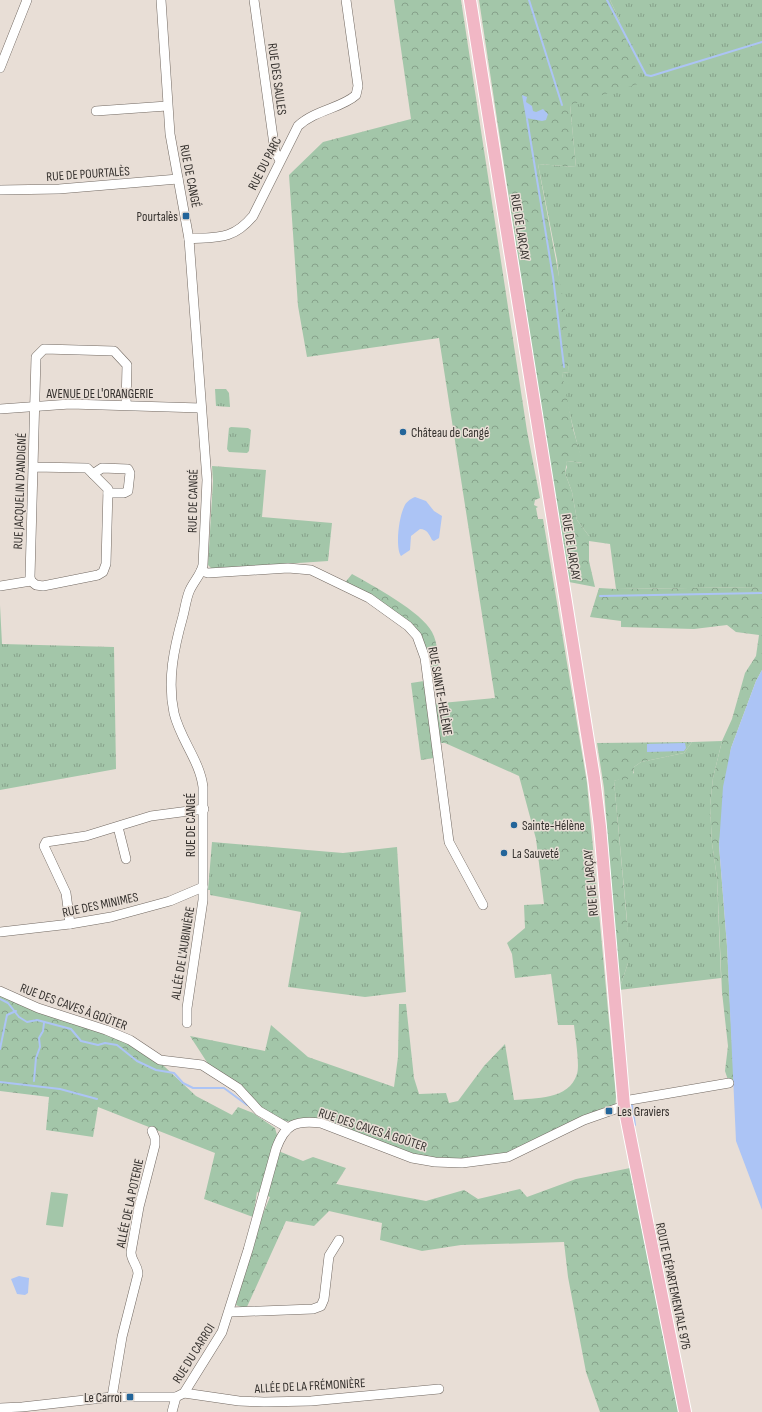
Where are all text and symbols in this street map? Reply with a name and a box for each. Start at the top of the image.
street label: RUE DES SAULES [264,42,290,117]
street label: RUE DU PARC [245,134,285,193]
street label: RUE DE CANGÉ [176,143,204,209]
street label: RUE DE POURTALÈS [46,163,131,185]
street label: RUE DE LARÇAY [507,193,533,262]
place label: Pourtalès [137,209,178,225]
marker: Pourtalès [181,211,191,221]
street label: AVENUE DE L'ORANGERIE [45,386,154,402]
place label: Château de Cangé [411,425,489,441]
marker: Château de Cangé [398,427,408,437]
street label: RUE JACQUELIN D'ANDIGNÉ [10,432,30,550]
street label: RUE DE CANGÉ [184,469,202,533]
street label: RUE DE LARÇAY [558,513,584,582]
street label: RUE SAINTE-HÉLÈNE [424,646,456,737]
street label: RUE DE CANGÉ [183,793,199,857]
place label: Sainte-Hélène [522,818,585,834]
marker: Sainte-Hélène [509,820,519,830]
place label: La Sauveté [512,846,559,862]
marker: La Sauveté [499,848,509,858]
street label: RUE DE LARÇAY [580,848,602,917]
street label: RUE DES MINIMES [61,889,140,921]
street label: ALLÉE DE L'AUBINIÈRE [168,905,198,1002]
street label: RUE DES CAVES À GOÛTER [18,980,130,1034]
place label: Les Graviers [617,1104,670,1120]
street label: RUE DES CAVES À GOÛTER [316,1105,429,1155]
marker: Les Graviers [604,1106,614,1116]
street label: ALLÉE DE LA POTERIE [113,1157,147,1250]
street label: ROUTE DÉPARTEMENTALE 976 [652,1221,694,1351]
street label: RUE DU CARROI [169,1321,219,1386]
street label: ALLÉE DE LA FRÉMONIÈRE [253,1375,366,1397]
place label: Le Carroi [84,1390,122,1406]
marker: Le Carroi [125,1392,135,1402]

